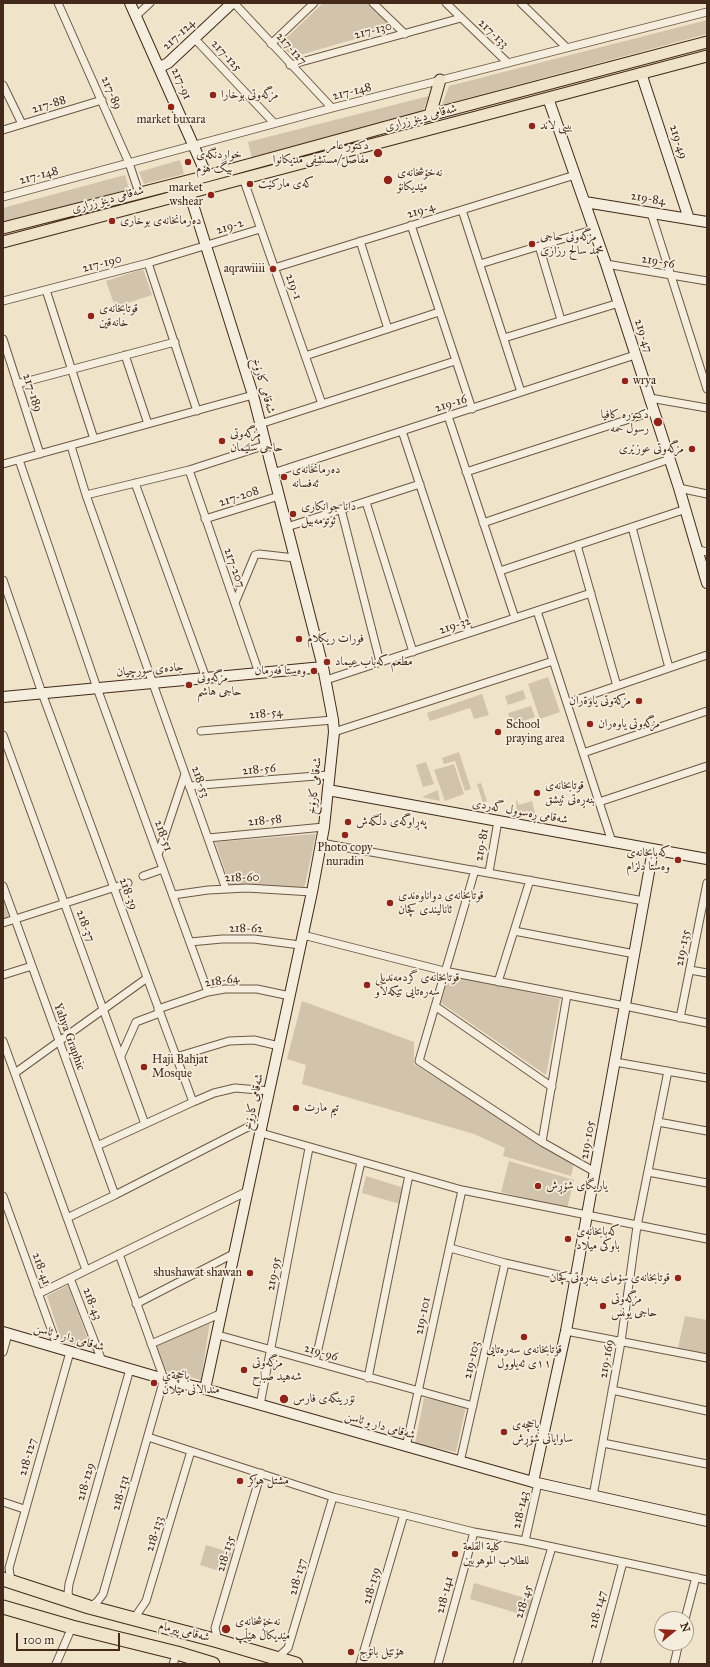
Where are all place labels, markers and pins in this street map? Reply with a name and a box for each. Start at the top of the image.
place label: مزگەوتی بوخارا [221,88,278,102]
marker: مزگەوتی بوخارا [208,90,218,100]
marker: market buxara [166,102,176,112]
place label: market buxara [136,113,206,127]
place label: بيبى لاند [540,119,573,133]
marker: بيبى لاند [527,121,537,131]
place label: دكتور عامر مفاصل/مستشفى مديكانوا [273,139,369,167]
marker: دكتور عامر مفاصل/مستشفى مديكانوا [372,147,384,159]
place label: خواردنگەی بیگ هۆم [196,148,242,176]
marker: خواردنگەی بیگ هۆم [183,157,193,167]
place label: نەخۆشخانەی مێدیکانۆ [397,166,442,194]
marker: نەخۆشخانەی مێدیکانۆ [382,174,394,186]
place label: کەی مارکێت [258,177,314,191]
marker: کەی مارکێت [245,179,255,189]
place label: market wshear [169,181,203,209]
marker: market wshear [206,190,216,200]
place label: دەرمانخانەی بوخاری [120,214,201,228]
marker: دەرمانخانەی بوخاری [107,216,117,226]
place label: مزگەوتی حاجی محمد سالح رزازی [540,230,604,258]
marker: مزگەوتی حاجی محمد سالح رزازی [527,239,537,249]
place label: aqrawiiii [224,262,265,276]
marker: aqrawiiii [268,264,278,274]
place label: قوتابخانەی خانەقین [99,302,138,330]
marker: قوتابخانەی خانەقین [86,311,96,321]
place label: wrya [633,374,656,388]
marker: wrya [620,376,630,386]
place label: دکتورە کافیا رسول حمە [601,408,649,436]
marker: دکتورە کافیا رسول حمە [652,416,664,428]
place label: مزگەوتی حاجی سلێمان [230,427,283,455]
marker: مزگەوتی حاجی سلێمان [217,436,227,446]
place label: مزگه‌وتی عوزێری [619,442,684,456]
marker: مزگه‌وتی عوزێری [687,444,697,454]
place label: دەرمانخانەی ئەفسانە [292,463,340,491]
marker: دەرمانخانەی ئەفسانە [279,472,289,482]
place label: دانا جوانكارى ئوتومەبیل [301,500,356,528]
marker: دانا جوانكارى ئوتومەبیل [288,509,298,519]
place label: فورات ريکلام [307,632,364,646]
marker: فورات ريکلام [294,634,304,644]
place label: مطعم کەباب عیماد [335,655,413,669]
marker: مطعم کەباب عیماد [322,657,332,667]
place label: وەستا فەرمان [255,664,306,678]
marker: وەستا فەرمان [309,666,319,676]
place label: مزگەوتی حاجی هاشم [197,671,242,699]
marker: مزگەوتی حاجی هاشم [184,680,194,690]
place label: مزكةوتى ياوةران [569,694,631,708]
marker: مزكةوتى ياوةران [634,696,644,706]
place label: مزگەوتی یاوەران [598,717,660,731]
place label: School praying area [506,718,565,746]
marker: مزگەوتی یاوەران [585,719,595,729]
marker: School praying area [493,727,503,737]
place label: قوتابخانەی بنەڕەتی ئیشق [545,779,595,807]
marker: قوتابخانەی بنەڕەتی ئیشق [532,788,542,798]
place label: پەڕاوگەی دڵگەش [356,815,427,829]
marker: پەڕاوگەی دڵگەش [343,817,353,827]
marker: Photo copy nuradin [340,830,350,840]
place label: Photo copy nuradin [317,841,373,869]
place label: كەبابخانەی وەستا دلزام [626,846,670,874]
marker: كەبابخانەی وەستا دلزام [673,855,683,865]
place label: قوتابخانەی دواناوەندی ئانالیندی كچان [398,889,484,917]
marker: قوتابخانەی دواناوەندی ئانالیندی كچان [385,898,395,908]
place label: قوتابخانەی گردمەندیلی سەرەتایی تێكەلاو [375,971,460,999]
marker: قوتابخانەی گردمەندیلی سەرەتایی تێكەلاو [362,980,372,990]
place label: Haji Bahjat Mosque [152,1053,208,1081]
marker: Haji Bahjat Mosque [139,1062,149,1072]
place label: تيم مارت [304,1101,339,1115]
marker: تيم مارت [291,1103,301,1113]
place label: یاریگای شۆڕش [546,1179,608,1193]
marker: یاریگای شۆڕش [533,1181,543,1191]
place label: کەبابخانەی باوکی میلاد [576,1225,620,1253]
marker: کەبابخانەی باوکی میلاد [563,1234,573,1244]
place label: shushawat shawan [153,1266,242,1280]
marker: shushawat shawan [245,1268,255,1278]
place label: قوتابخانەی سۆمای بنەڕەتی کچان [549,1271,670,1285]
marker: قوتابخانەی سۆمای بنەڕەتی کچان [673,1273,683,1283]
place label: مزگەوتی حاجی یونس [611,1292,657,1320]
marker: مزگەوتی حاجی یونس [598,1301,608,1311]
marker: قوتابخانەی سەرەتایی ١١ی ئەیلوول [519,1332,529,1342]
place label: قوتابخانەی سەرەتایی ١١ی ئەیلوول [486,1343,562,1371]
place label: مزگه‌وتی شه‌هید صباح [252,1356,302,1384]
marker: مزگه‌وتی شه‌هید صباح [239,1365,249,1375]
place label: باخچةي مندالانى ميلان [162,1369,220,1397]
marker: باخچةي مندالانى ميلان [149,1378,159,1388]
place label: نۆرینگەی فارس [293,1392,355,1406]
marker: نۆرینگەی فارس [278,1393,290,1405]
place label: باخچەی ساوایانی شۆڕش [512,1418,573,1446]
marker: باخچەی ساوایانی شۆڕش [499,1427,509,1437]
place label: مشتل هوكر [248,1474,289,1488]
marker: مشتل هوكر [235,1476,245,1486]
place label: کلیة القلعة للطلاب الموهوبین [463,1540,529,1568]
marker: کلیة القلعة للطلاب الموهوبین [450,1549,460,1559]
place label: نەخۆشخانەی مێدیکاڵ هێڵپ [235,1615,290,1643]
marker: نەخۆشخانەی مێدیکاڵ هێڵپ [220,1623,232,1635]
place label: هۆتێل بانۆج [359,1645,404,1659]
marker: هۆتێل بانۆج [346,1647,356,1657]

